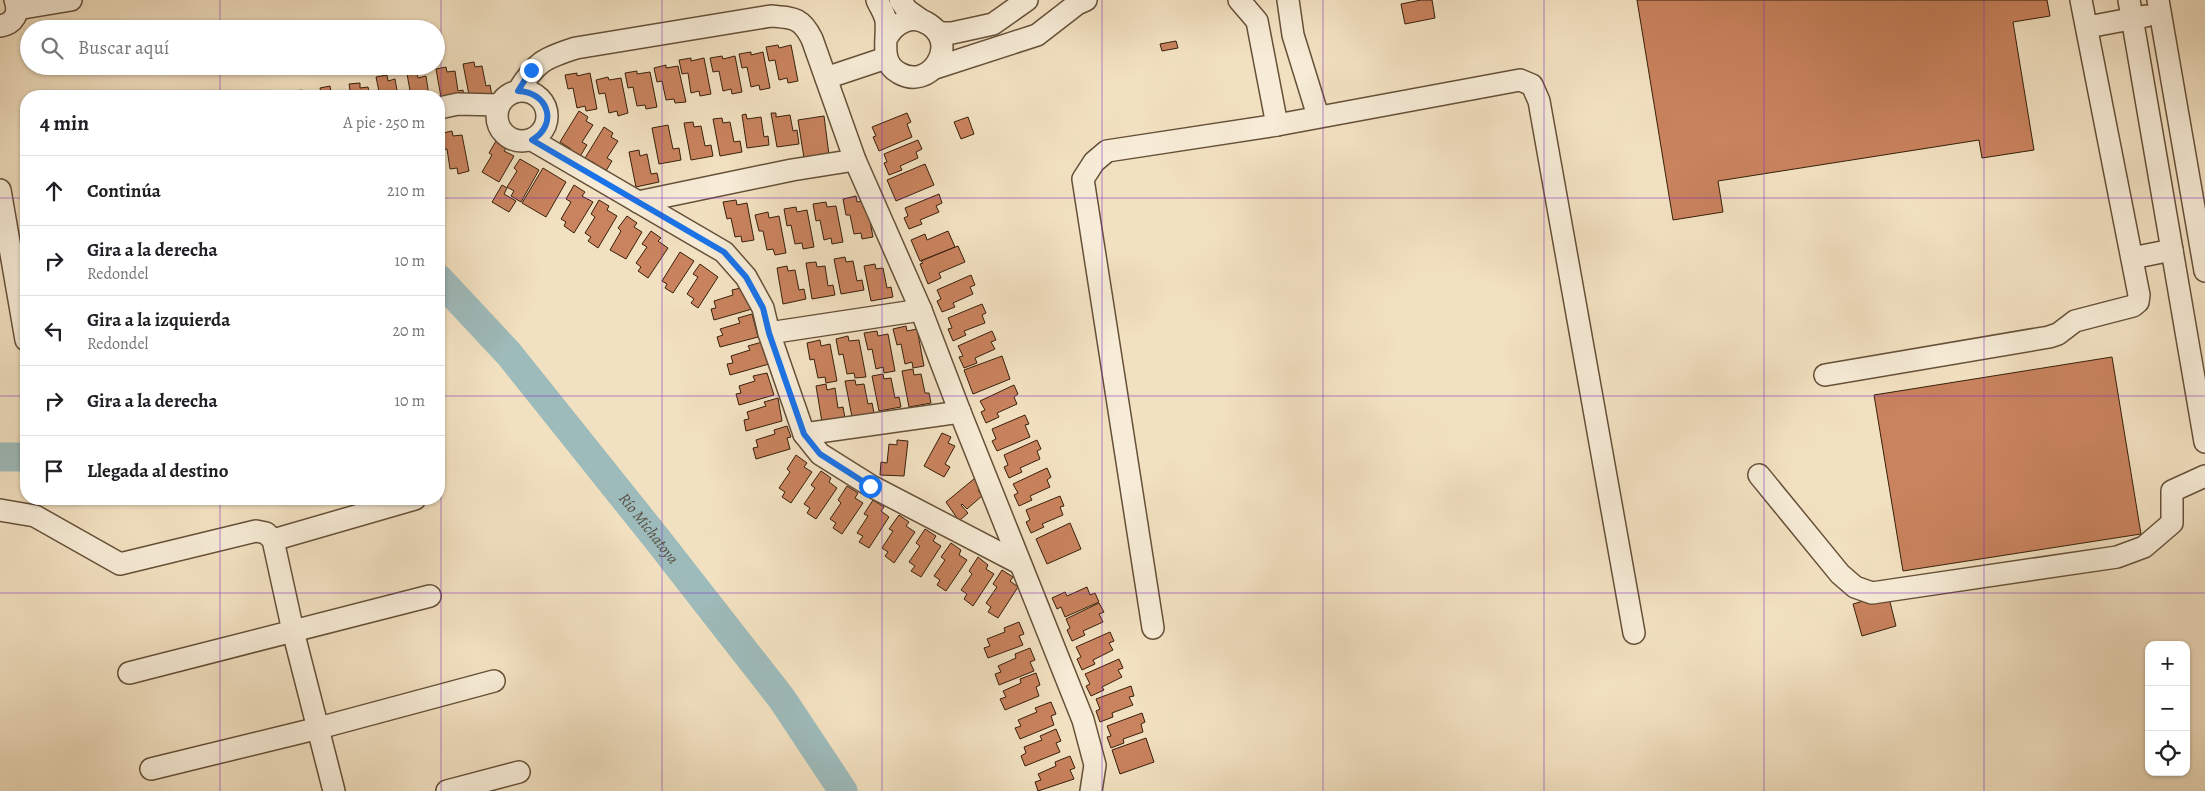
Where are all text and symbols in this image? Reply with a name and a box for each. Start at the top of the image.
search box [20,20,445,75]
icon: search [38,34,66,62]
text: Buscar aquí [78,35,169,61]
route end [520,59,543,82]
text: 4 min [40,109,89,137]
text: A pie · 250 m [343,112,425,134]
icon: ahead [40,177,68,205]
text: Continúa [87,178,161,204]
text: 210 m [387,180,425,202]
text: Gira a la derecha [87,237,218,263]
icon: right [40,247,68,275]
text: 10 m [395,250,425,272]
text: Redondel [87,263,148,285]
text: Gira a la izquierda [87,307,230,333]
icon: left [40,317,68,345]
text: 20 m [392,320,425,342]
text: Redondel [87,333,148,355]
icon: right [40,387,68,415]
text: Gira a la derecha [87,388,218,414]
text: 10 m [395,390,425,412]
icon: arrive [40,457,68,485]
text: Llegada al destino [87,458,229,484]
route start [859,475,882,498]
water label: Río Michatoya [613,488,684,569]
map controls [2145,641,2190,776]
button: + [2145,641,2190,686]
button: − [2145,686,2190,731]
button: locate [2145,731,2190,776]

